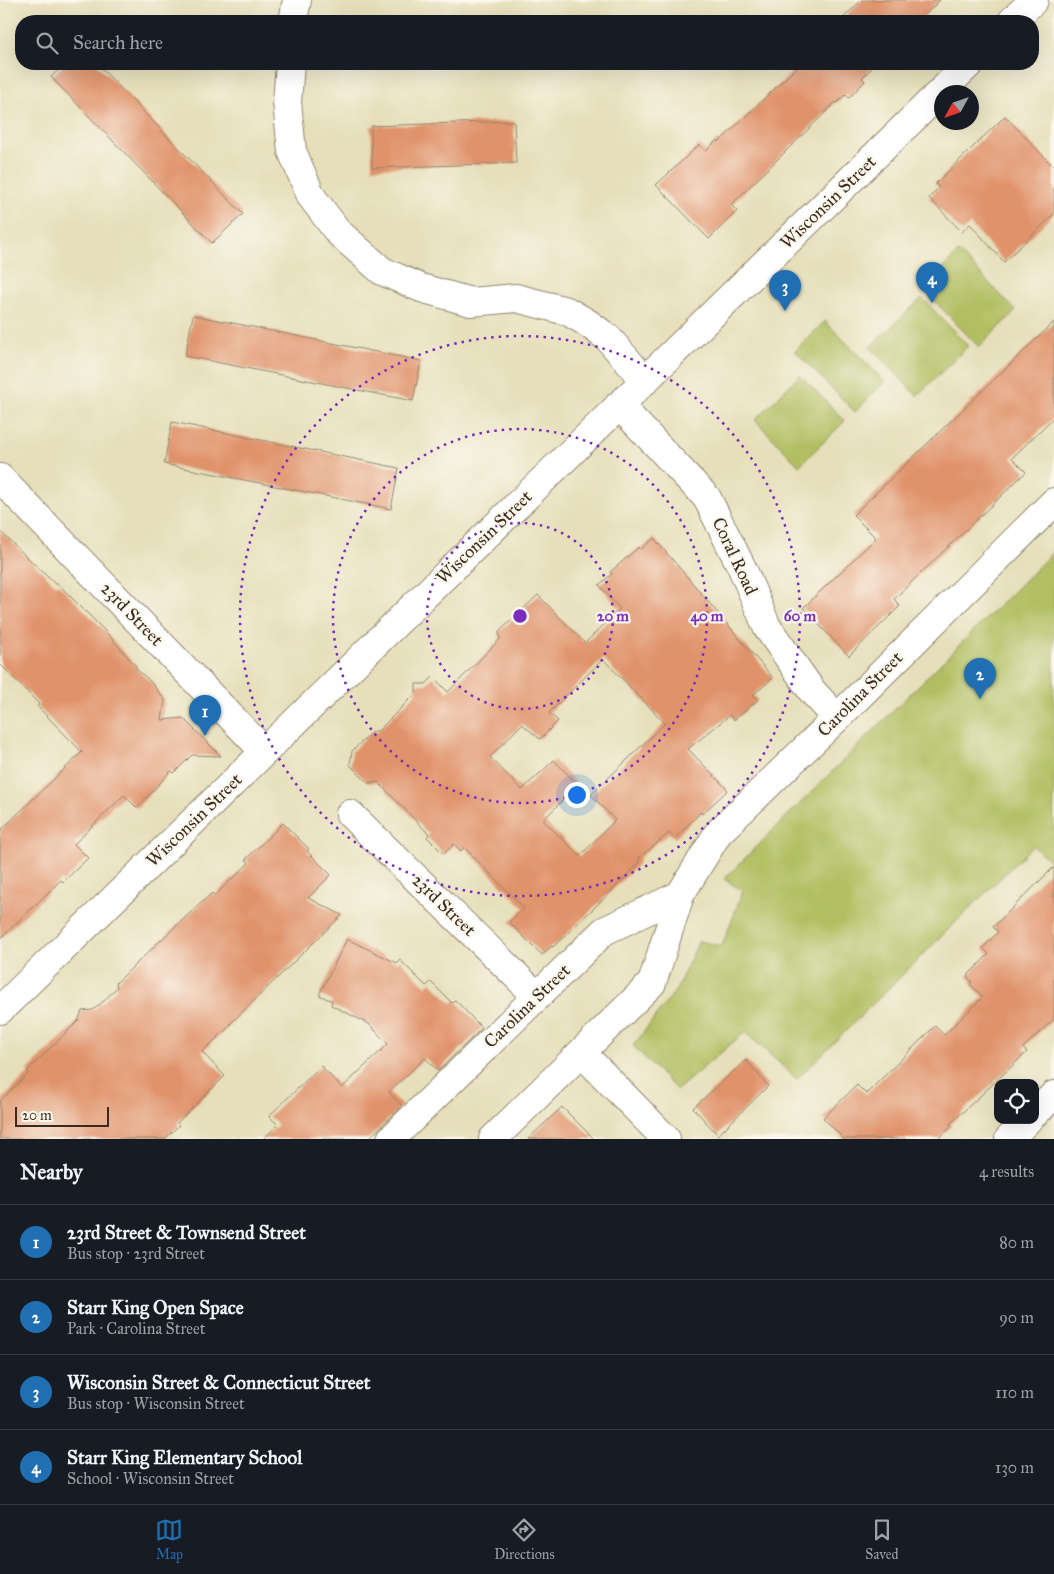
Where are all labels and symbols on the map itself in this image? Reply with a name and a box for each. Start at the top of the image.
north arrow [934,85,979,130]
street label: Wisconsin Street [775,150,881,253]
pin: 4 [916,262,948,303]
pin: 3 [769,270,801,311]
street label: Wisconsin Street [431,485,537,588]
street label: Coral Road [708,514,762,598]
street label: 23rd Street [96,577,168,651]
centre of rings [511,607,529,625]
text: 20 m [597,607,629,625]
text: 40 m [691,607,724,626]
text: 60 m [784,607,817,625]
street label: Carolina Street [813,646,908,741]
pin: 2 [964,658,996,699]
pin: 1 [189,695,221,736]
street label: Wisconsin Street [141,768,247,871]
your location [564,782,590,808]
street label: 23rd Street [407,869,481,941]
street label: Carolina Street [479,959,575,1053]
scale bar [15,1104,109,1127]

